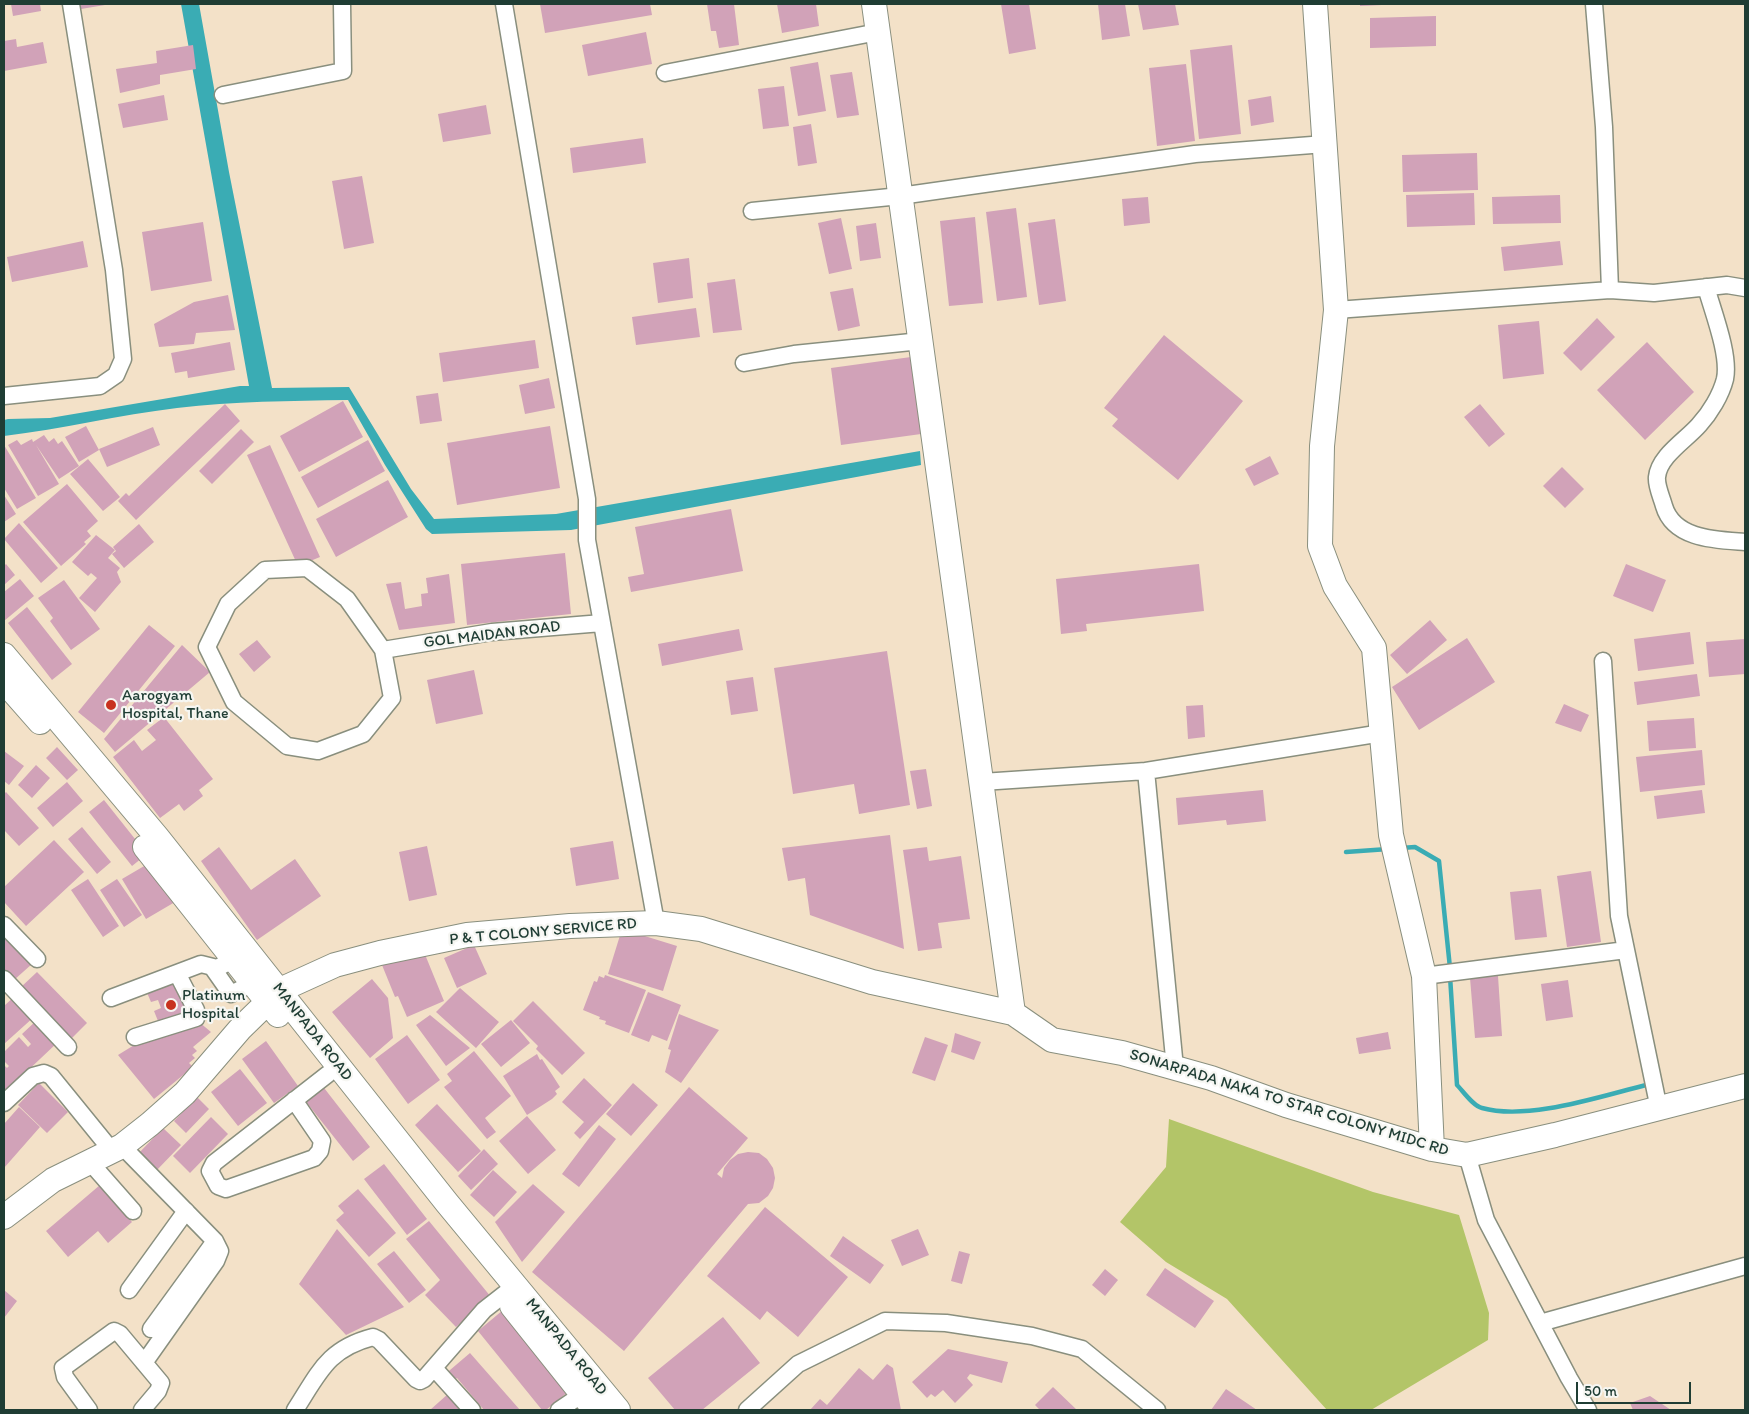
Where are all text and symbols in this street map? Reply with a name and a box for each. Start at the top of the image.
street label: GOL MAIDAN ROAD [422,617,562,653]
place label: Aarogyam Hospital, Thane [122,686,229,724]
marker: Aarogyam Hospital, Thane [104,698,118,712]
street label: P & T COLONY SERVICE RD [448,914,638,950]
street label: MANPADA ROAD [268,979,356,1085]
place label: Platinum Hospital [182,986,246,1024]
marker: Platinum Hospital [164,998,178,1012]
street label: SONARPADA NAKA TO STAR COLONY MIDC RD [1127,1045,1451,1161]
street label: MANPADA ROAD [521,1295,611,1399]
scale bar [1579,1372,1694,1404]
text: 50 m [1584,1382,1617,1400]

